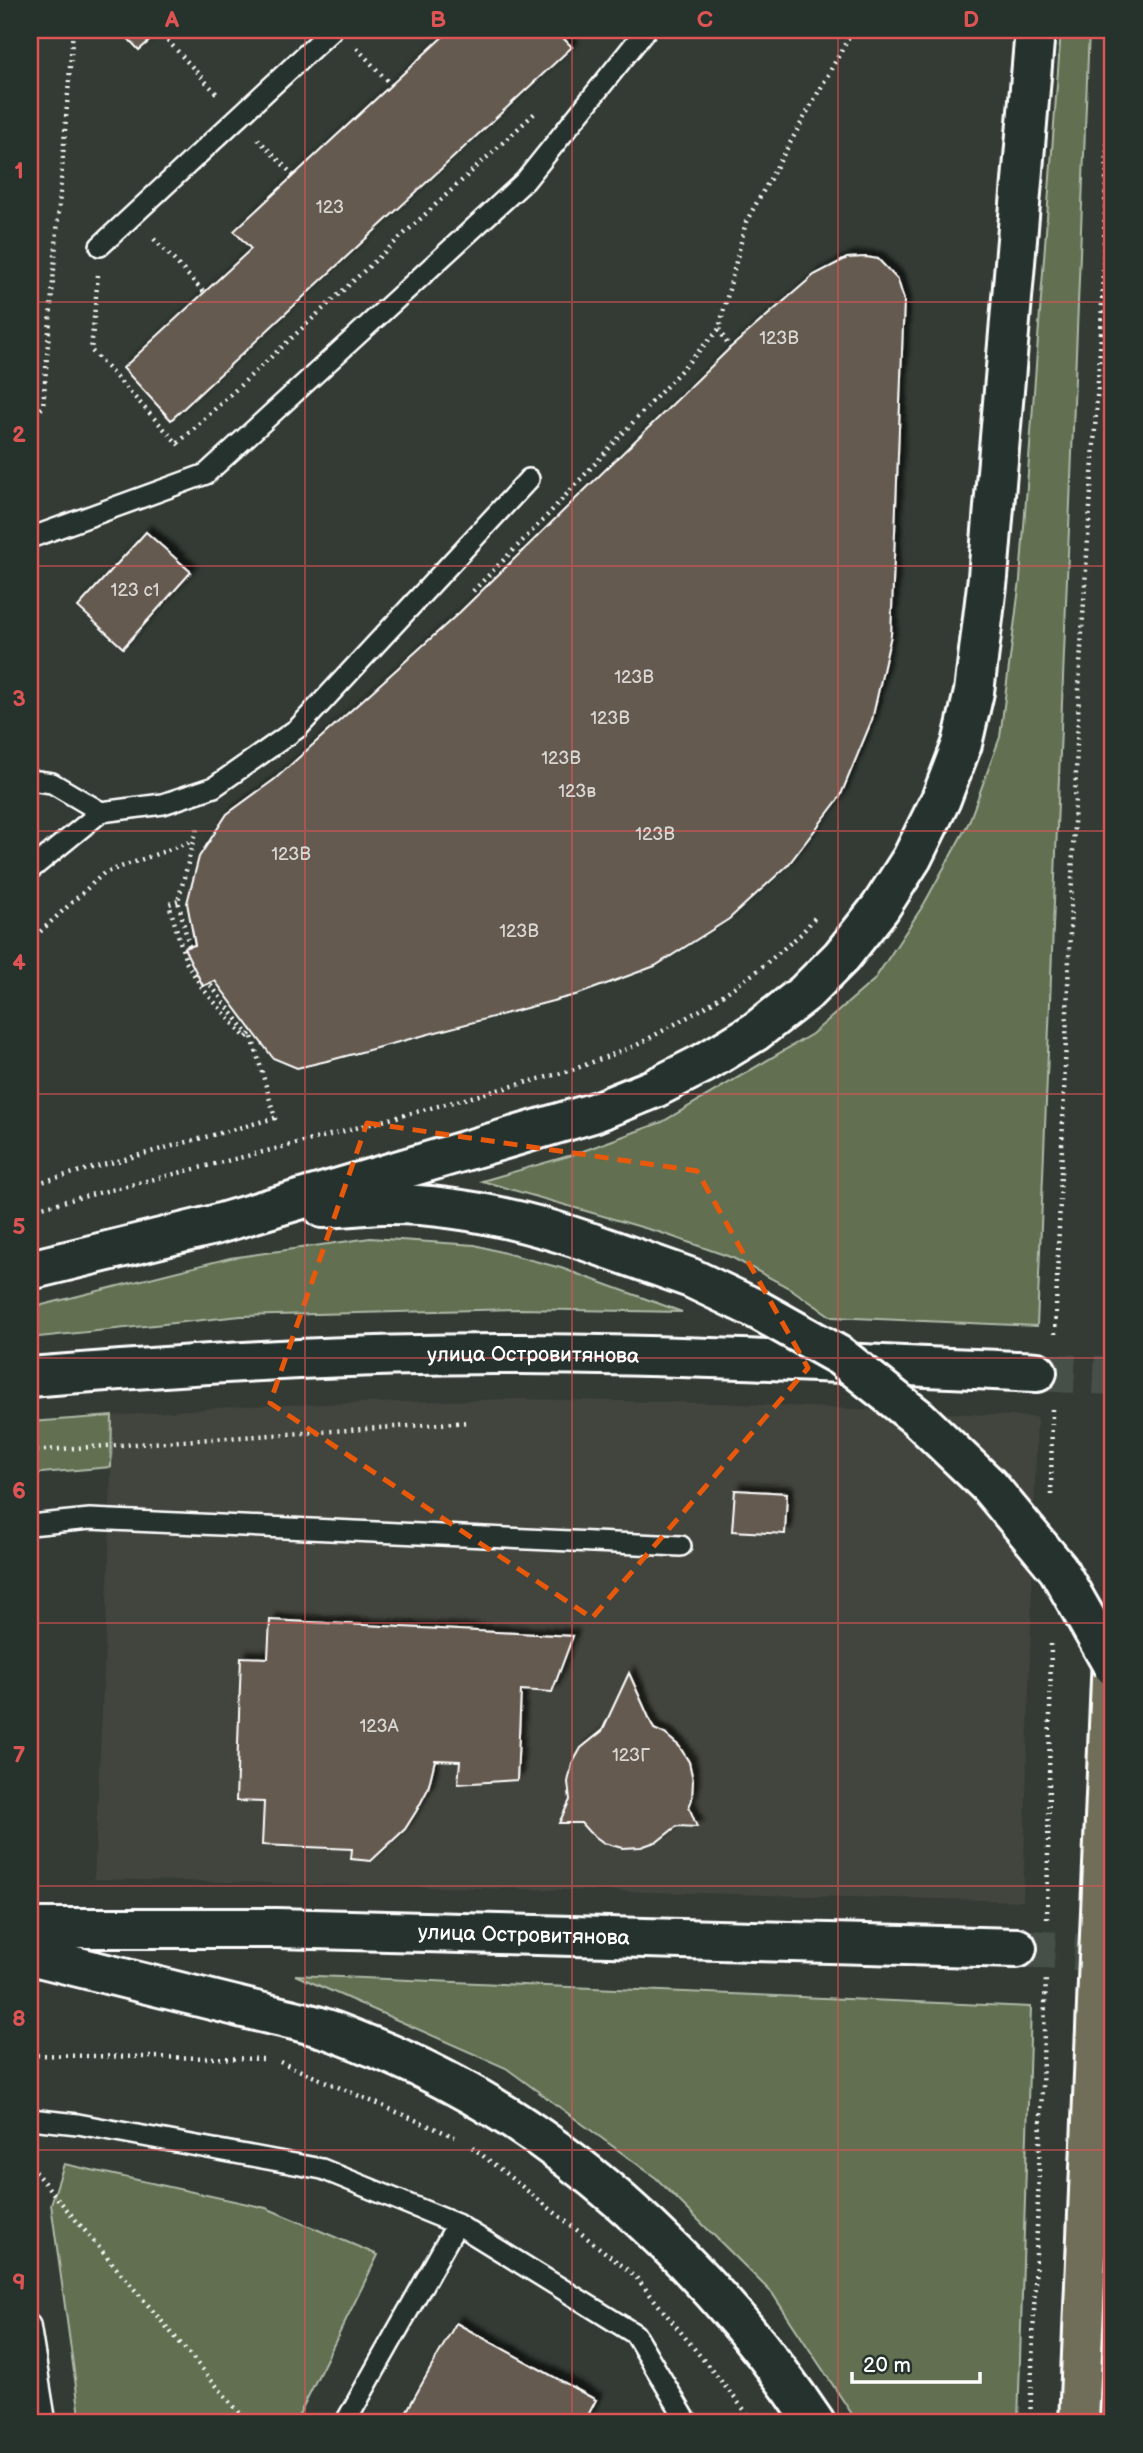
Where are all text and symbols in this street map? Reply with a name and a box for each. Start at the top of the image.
text: A [164,6,180,34]
text: B [430,6,446,34]
text: C [697,6,713,34]
text: D [963,6,979,34]
text: 1 [14,157,24,185]
house number: 123 [316,197,344,218]
house number: 123В [759,328,799,349]
text: 2 [12,421,26,449]
house number: 123 с1 [111,580,159,601]
house number: 123В [614,667,654,688]
text: 3 [12,685,26,713]
house number: 123В [590,708,630,729]
house number: 123В [541,748,581,769]
house number: 123в [558,781,596,802]
house number: 123В [635,824,675,845]
house number: 123В [271,844,311,865]
house number: 123В [499,921,539,942]
text: 4 [12,949,26,977]
text: 5 [12,1213,26,1241]
street label: улица Островитянова [427,1341,640,1368]
text: 6 [12,1477,26,1505]
house number: 123А [359,1716,399,1737]
text: 7 [13,1741,26,1769]
house number: 123Г [612,1745,650,1766]
street label: улица Островитянова [418,1919,631,1950]
text: 8 [12,2005,26,2033]
text: 9 [12,2269,26,2297]
scale bar [852,2341,980,2385]
text: 20 m [863,2353,911,2378]

